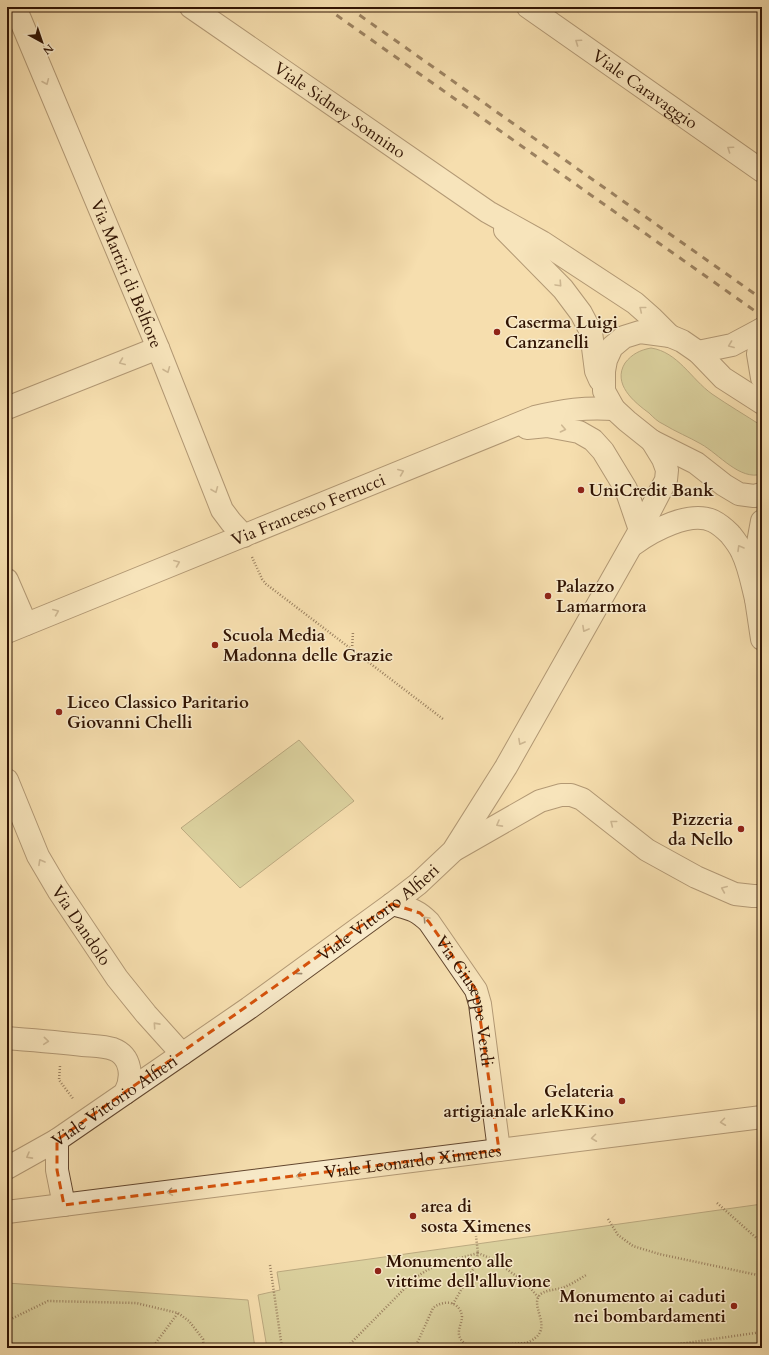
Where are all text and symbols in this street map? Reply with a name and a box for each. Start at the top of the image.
north arrow [22,22,62,62]
one-way arrow [575,39,582,47]
text: N [39,40,57,58]
street label: Viale Caravaggio [588,44,703,134]
street label: Viale Sidney Sonnino [269,56,410,163]
one-way arrow [42,78,50,85]
one-way arrow [727,146,734,154]
street label: Via Martiri di Belfiore [85,196,168,351]
one-way arrow [554,279,561,287]
one-way arrow [639,307,646,314]
place label: Caserma Luigi Canzanelli [505,311,618,354]
marker: Caserma Luigi Canzanelli [492,327,502,337]
one-way arrow [728,340,735,348]
one-way arrow [118,358,125,366]
one-way arrow [162,366,170,373]
one-way arrow [560,424,566,432]
street label: Via Francesco Ferrucci [228,468,389,551]
one-way arrow [396,469,404,477]
place label: UniCredit Bank [589,479,714,502]
marker: UniCredit Bank [576,485,586,495]
one-way arrow [210,487,218,494]
one-way arrow [737,545,744,552]
one-way arrow [173,559,180,567]
place label: Palazzo Lamarmora [556,575,647,618]
marker: Palazzo Lamarmora [543,591,553,601]
one-way arrow [53,608,60,616]
place label: Scuola Media Madonna delle Grazie [223,624,393,667]
one-way arrow [582,624,589,632]
marker: Scuola Media Madonna delle Grazie [210,640,220,650]
place label: Liceo Classico Paritario Giovanni Chelli [67,691,249,734]
marker: Liceo Classico Paritario Giovanni Chelli [54,707,64,717]
one-way arrow [518,738,525,745]
place label: Pizzeria da Nello [668,808,734,851]
one-way arrow [496,819,503,827]
one-way arrow [610,821,617,828]
marker: Pizzeria da Nello [736,824,746,834]
street label: Viale Vittorio Alfieri [312,858,444,966]
one-way arrow [38,859,45,866]
street label: Via Dandolo [47,881,117,970]
one-way arrow [721,886,729,894]
one-way arrow [423,916,431,924]
street label: Via Giuseppe Verdi [430,931,499,1068]
one-way arrow [295,968,302,975]
one-way arrow [153,1022,160,1030]
one-way arrow [43,1037,49,1046]
street label: Viale Vittorio Alfieri [47,1049,182,1152]
place label: Gelateria artigianale arleKKino [444,1080,615,1123]
marker: Gelateria artigianale arleKKino [617,1096,627,1106]
one-way arrow [720,1117,726,1126]
one-way arrow [591,1133,597,1142]
street label: Viale Leonardo Ximenes [323,1138,503,1183]
one-way arrow [25,1152,33,1159]
one-way arrow [296,1171,302,1180]
one-way arrow [167,1187,173,1196]
place label: area di sosta Ximenes [421,1195,531,1238]
marker: area di sosta Ximenes [408,1211,418,1221]
place label: Monumento alle vittime dell'alluvione [386,1250,551,1293]
marker: Monumento alle vittime dell'alluvione [373,1266,383,1276]
place label: Monumento ai caduti nei bombardamenti [559,1285,726,1328]
marker: Monumento ai caduti nei bombardamenti [729,1301,739,1311]

